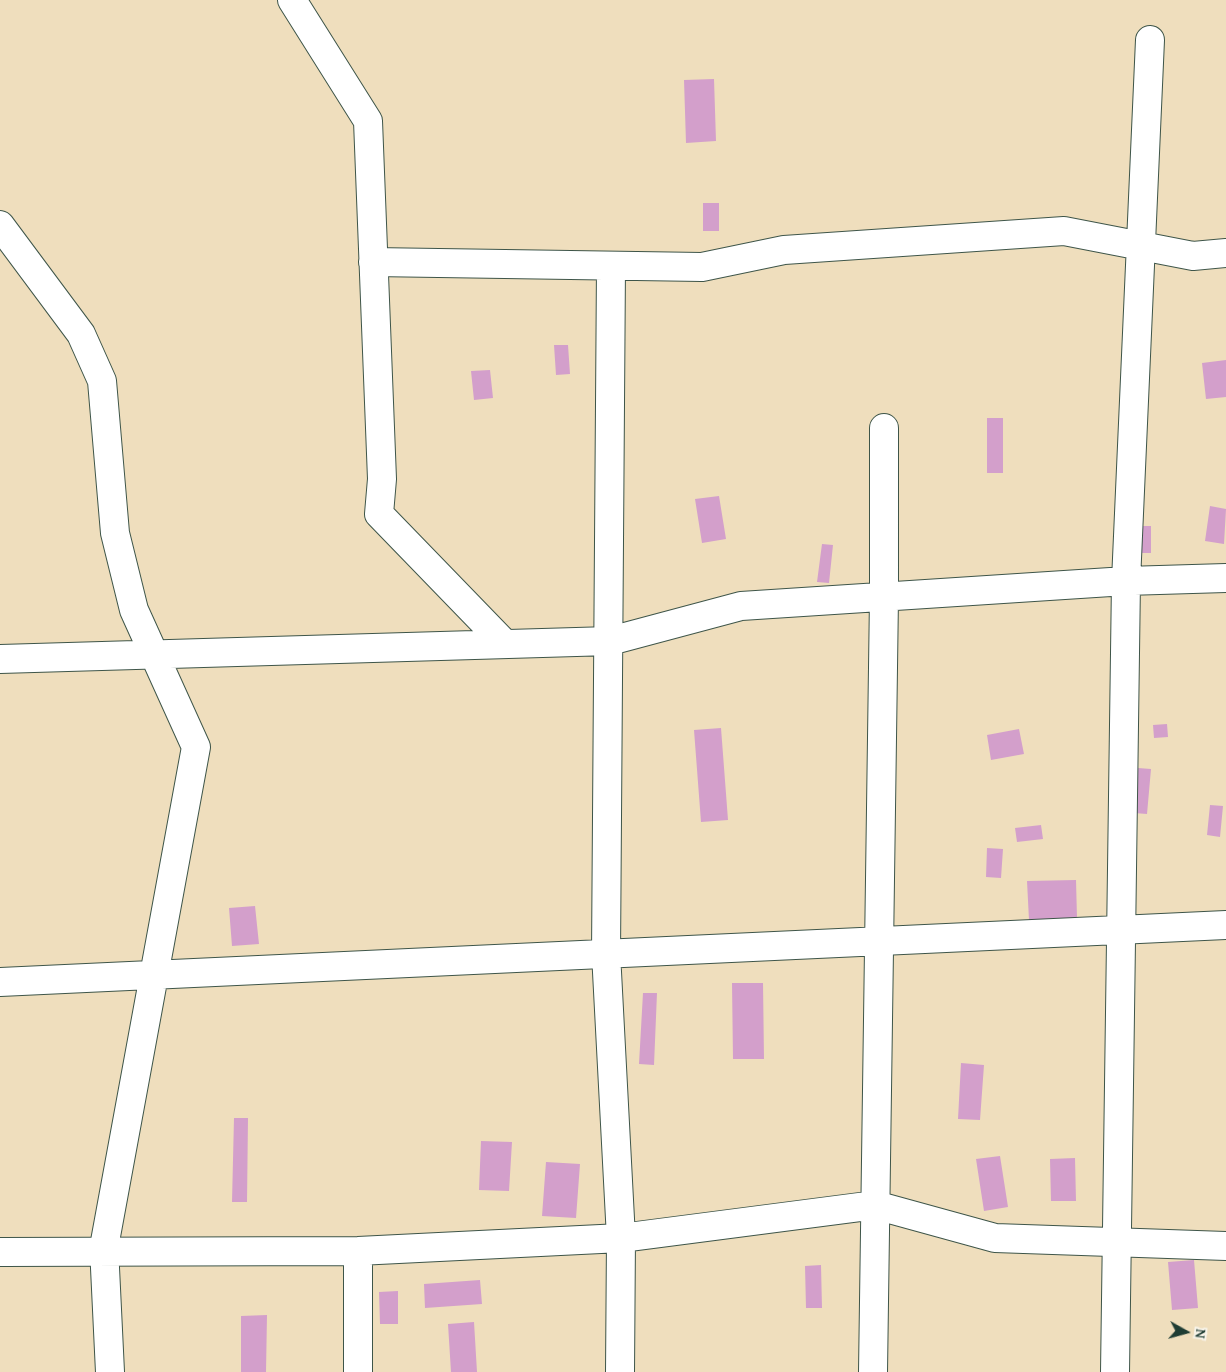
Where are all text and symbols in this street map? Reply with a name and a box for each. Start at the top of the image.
north arrow [1161,1307,1211,1357]
text: N [1190,1328,1211,1340]

